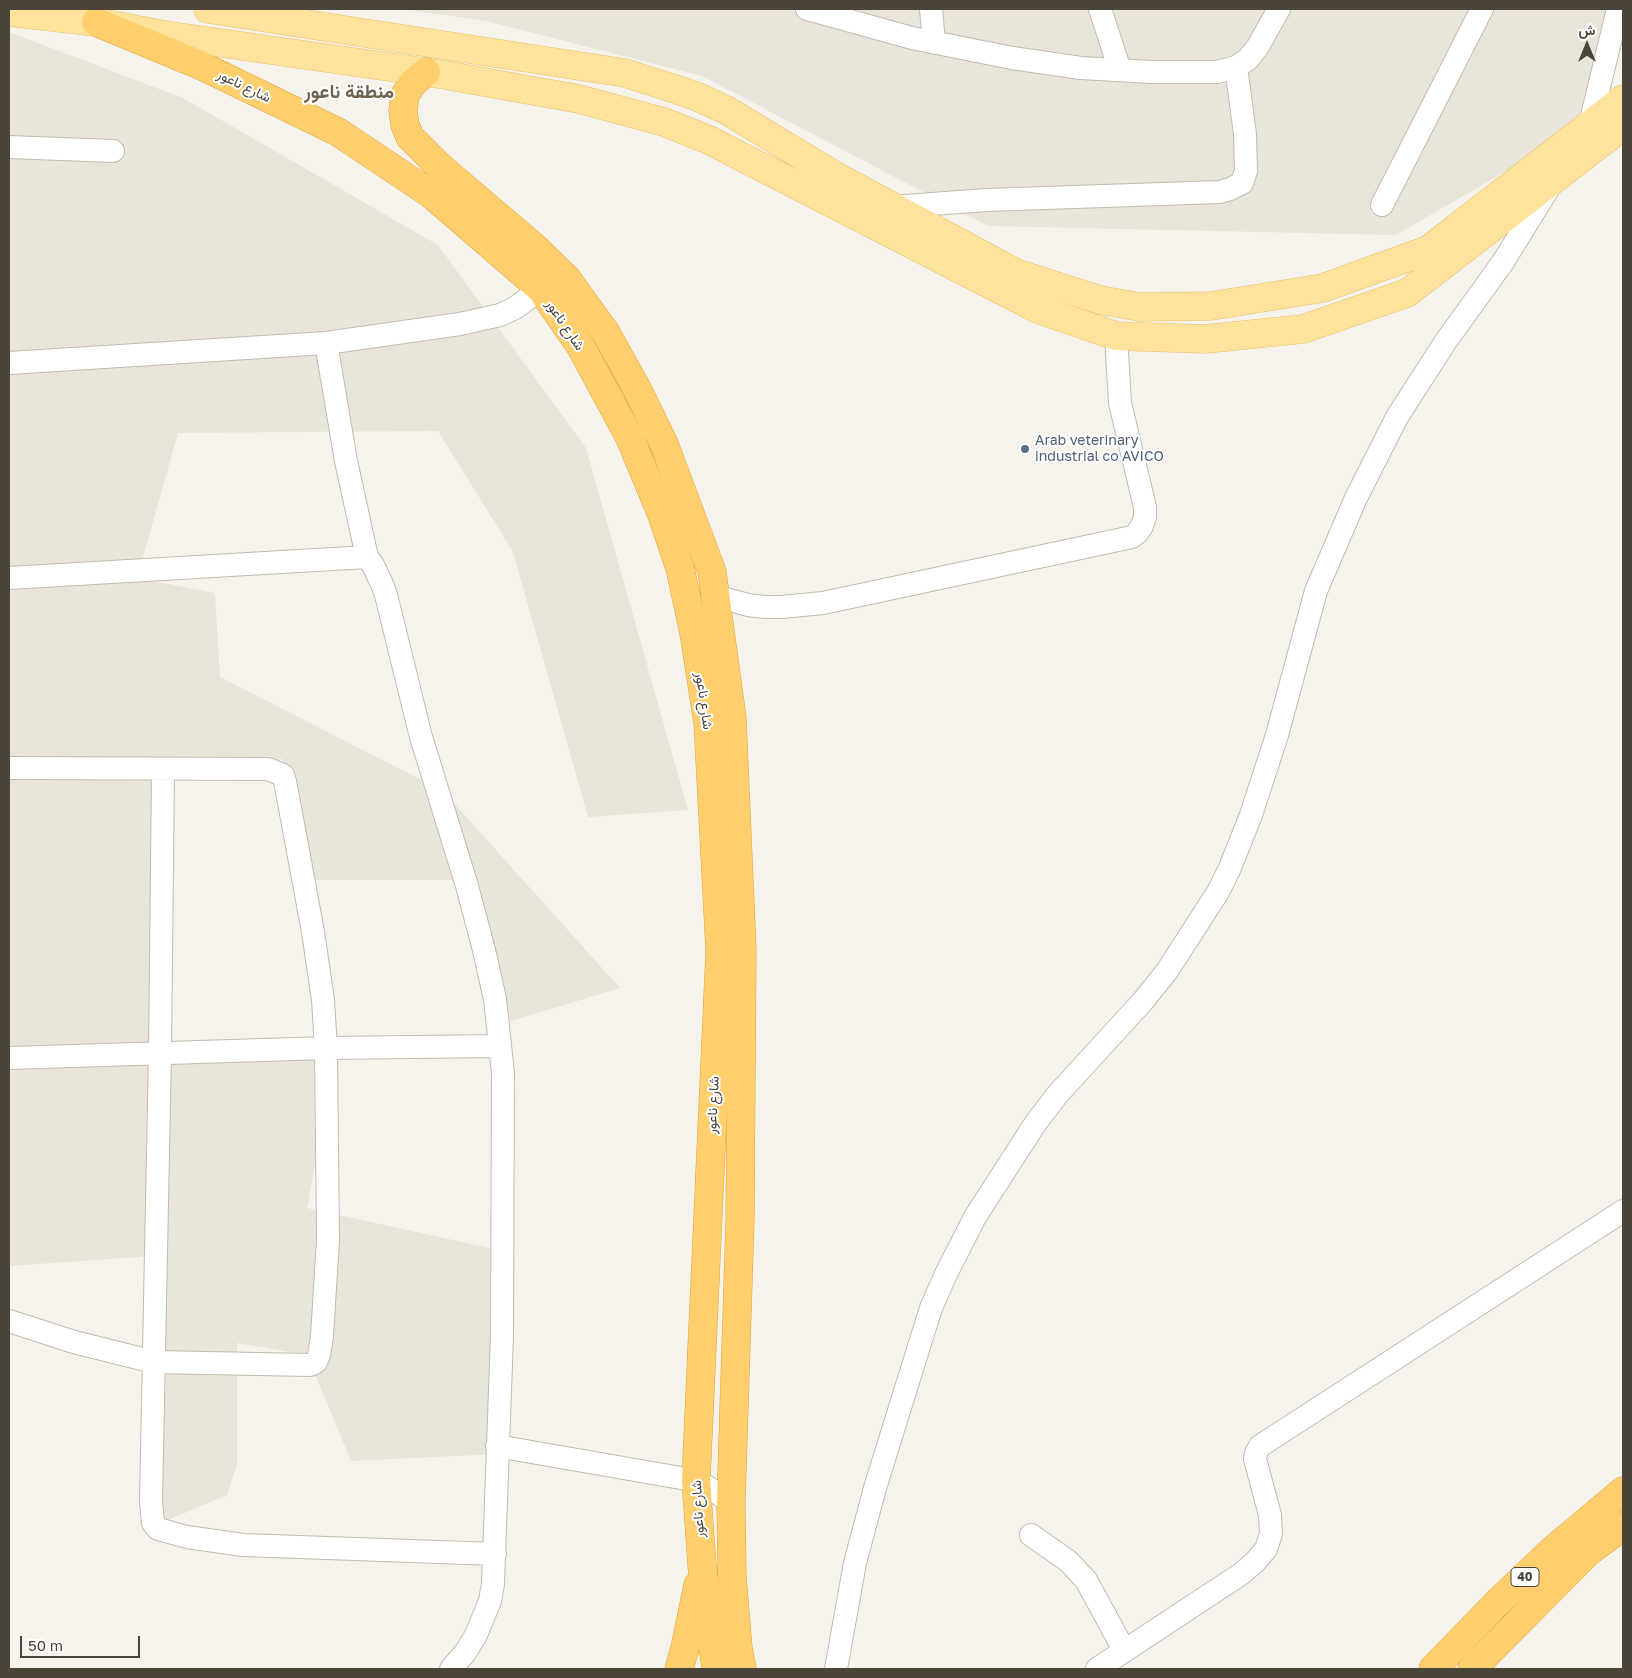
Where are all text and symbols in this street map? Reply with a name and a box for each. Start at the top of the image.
north arrow [1562,20,1612,70]
text: ش [1579,21,1595,38]
street label: شارع ناعور [214,66,274,106]
district label: منطقة ناعور [304,81,394,103]
street label: شارع ناعور [542,296,588,354]
place label: Arab veterinary industrial co AVICO [1035,433,1164,466]
marker: Arab veterinary industrial co AVICO [1019,443,1031,455]
street label: شارع ناعور [692,671,716,731]
street label: شارع ناعور [703,1076,723,1134]
street label: شارع ناعور [688,1480,708,1538]
road number: 40 [1511,1568,1539,1586]
scale bar [22,1626,142,1658]
text: 50 m [28,1636,63,1654]

